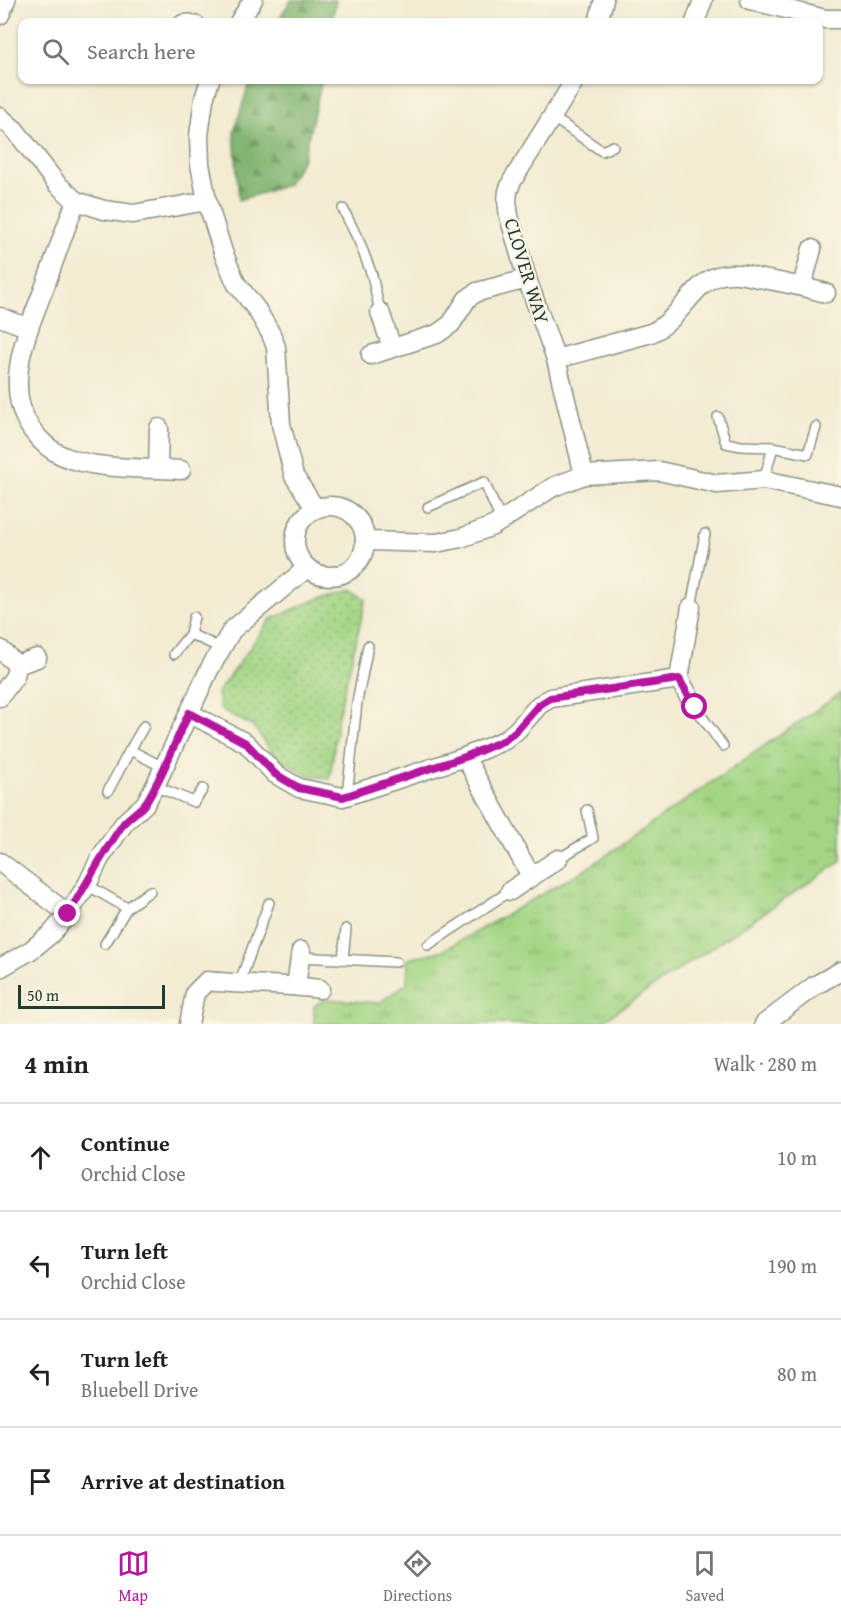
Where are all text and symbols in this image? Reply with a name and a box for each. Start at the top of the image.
search box [18,18,823,84]
icon: search [39,35,72,68]
text: Search here [87,35,196,67]
street label: CLOVER WAY [498,214,557,327]
route start [681,693,707,719]
route end [54,900,80,926]
scale bar [18,982,165,1010]
text: 50 m [27,983,59,1007]
text: 4 min [24,1044,89,1083]
text: Walk · 280 m [714,1049,817,1078]
text: Continue [81,1127,170,1159]
icon: ahead [24,1141,57,1174]
text: 10 m [777,1143,817,1172]
text: Orchid Close [81,1159,186,1188]
text: Turn left [81,1235,168,1267]
icon: left [24,1249,57,1282]
text: 190 m [767,1251,817,1280]
text: Orchid Close [81,1267,186,1296]
text: Turn left [81,1343,168,1375]
icon: left [24,1357,57,1390]
text: 80 m [777,1359,817,1388]
text: Bluebell Drive [81,1375,198,1404]
icon: arrive [24,1465,57,1498]
text: Arrive at destination [81,1465,285,1497]
tab: Map [117,1547,150,1607]
tab: Directions [383,1547,452,1607]
tab: Saved [685,1547,724,1607]

